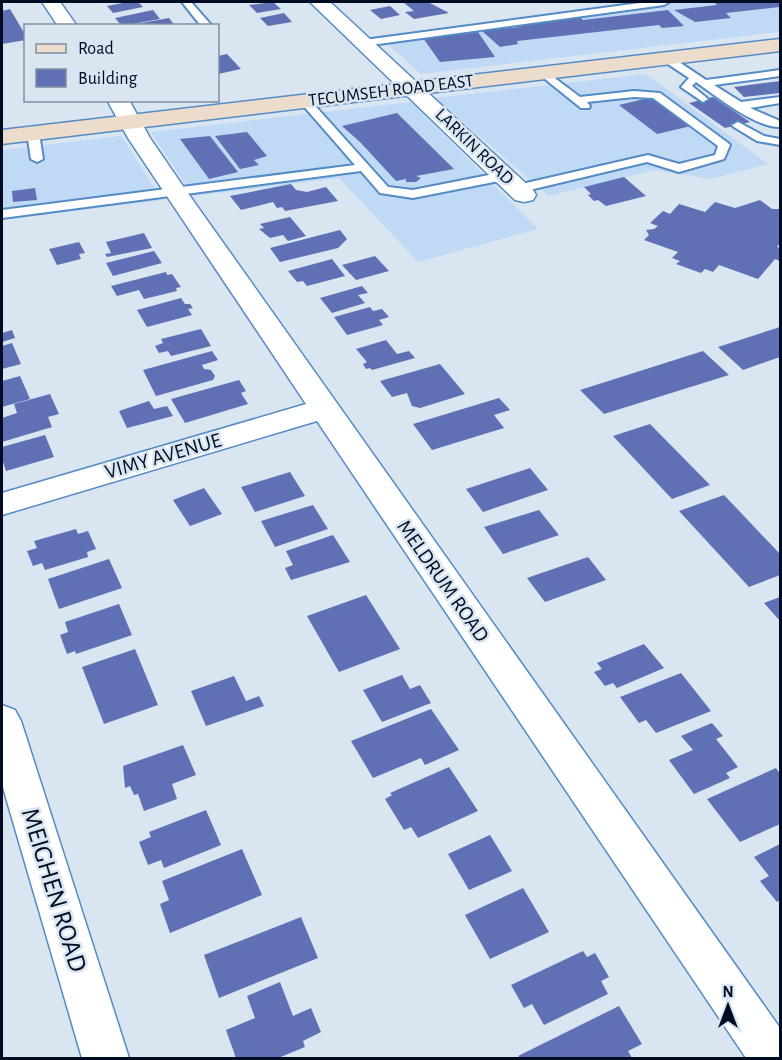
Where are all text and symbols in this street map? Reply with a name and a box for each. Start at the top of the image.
legend [24,24,219,102]
text: Road [78,40,114,58]
text: Building [78,70,138,88]
street label: TECUMSEH ROAD EAST [307,72,475,110]
street label: LARKIN ROAD [431,105,517,189]
street label: VIMY AVENUE [102,429,224,483]
street label: MELDRUM ROAD [393,516,493,646]
street label: MEIGHEN ROAD [17,805,91,975]
north arrow [698,976,758,1036]
text: N [722,984,734,1000]

